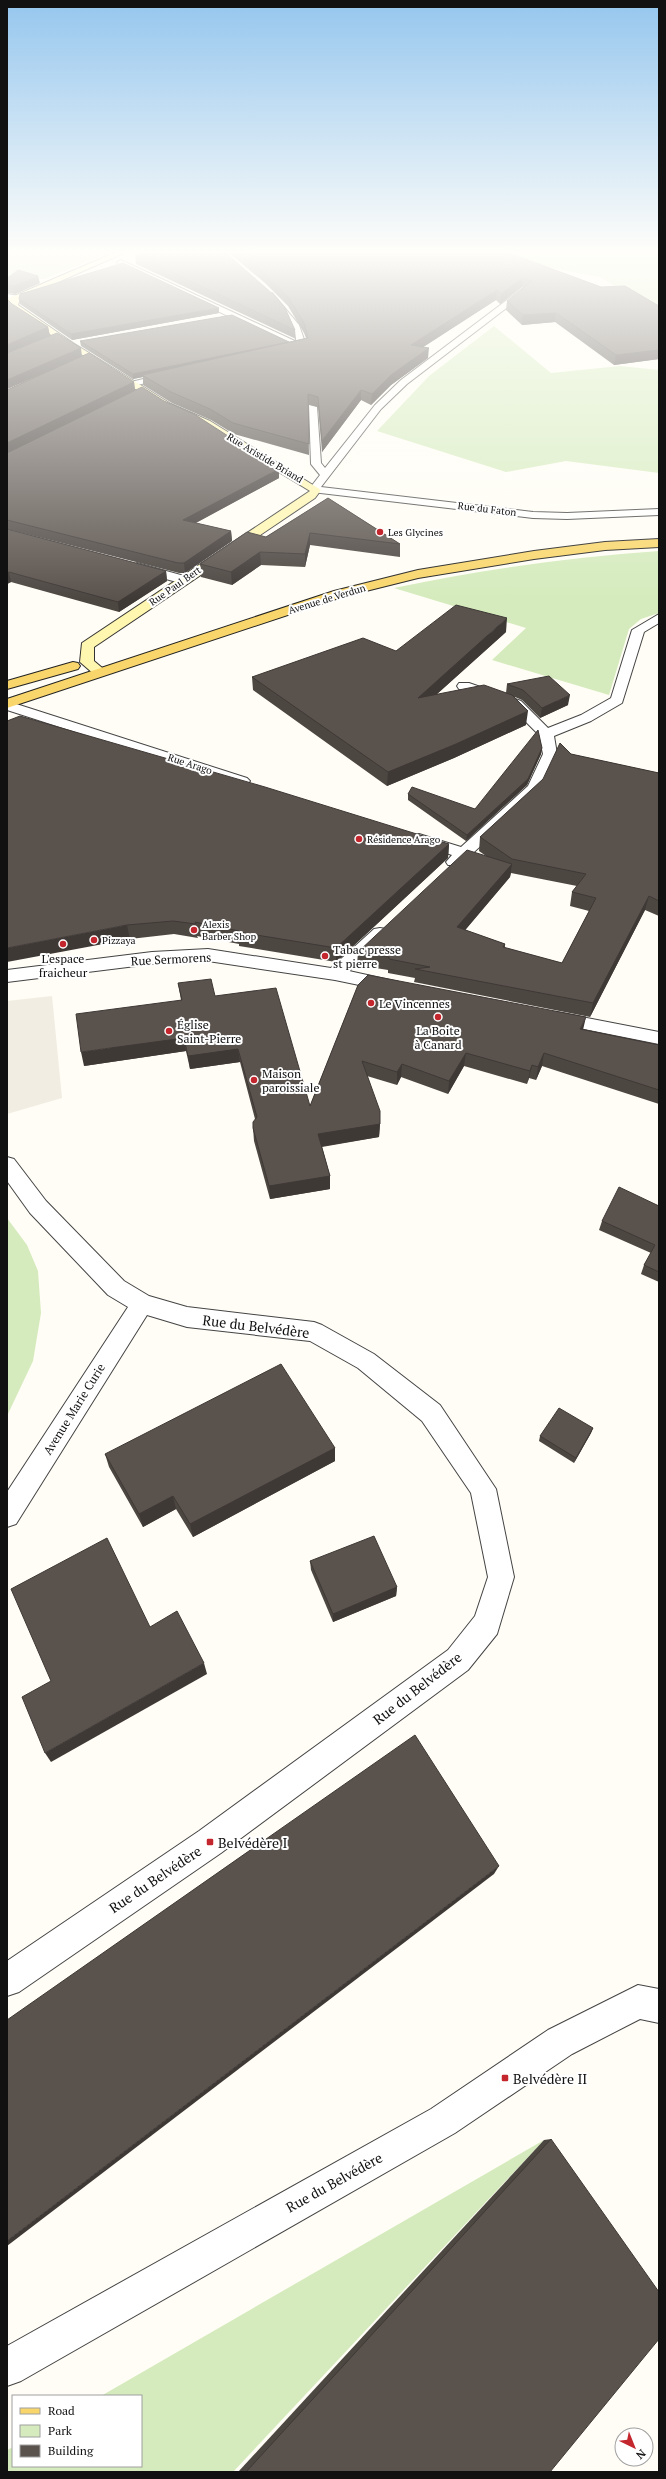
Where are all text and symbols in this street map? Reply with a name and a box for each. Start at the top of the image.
street label: Rue Aristide Briand [225,430,306,486]
street label: Rue du Faton [457,499,517,519]
place label: Les Glycines [388,526,443,539]
marker: Les Glycines [375,527,385,537]
street label: Rue Paul Bert [146,563,204,609]
street label: Avenue de Verdun [287,581,367,617]
street label: Rue Arago [166,751,214,777]
place label: Résidence Arago [367,833,441,846]
marker: Résidence Arago [354,834,364,844]
place label: Alexis Barber Shop [202,918,257,943]
marker: Alexis Barber Shop [189,925,199,935]
place label: Pizzaya [102,934,136,947]
marker: Pizzaya [89,935,99,945]
marker: L'espace fraicheur [58,939,68,949]
place label: Tabac presse st pierre [333,942,401,971]
street label: Rue Sermorens [130,949,212,969]
place label: L'espace fraicheur [39,951,88,980]
marker: Tabac presse st pierre [320,951,330,961]
place label: Le Vincennes [379,996,450,1011]
marker: Le Vincennes [366,998,376,1008]
marker: La Boite à Canard [433,1012,443,1022]
place label: Église Saint-Pierre [177,1017,241,1046]
place label: La Boite à Canard [414,1023,462,1052]
marker: Église Saint-Pierre [164,1026,174,1036]
place label: Maison paroissiale [262,1066,319,1095]
marker: Maison paroissiale [249,1075,259,1085]
street label: Rue du Belvédère [201,1310,311,1342]
street label: Avenue Marie Curie [40,1361,108,1457]
street label: Rue du Belvédère [369,1647,465,1729]
place label: Belvédère I [218,1833,287,1852]
marker: Belvédère I [205,1837,215,1847]
street label: Rue du Belvédère [105,1841,205,1917]
place label: Belvédère II [513,2069,587,2088]
marker: Belvédère II [500,2073,510,2083]
street label: Rue du Belvédère [282,2148,386,2216]
legend [12,2395,142,2467]
text: Road [48,2403,75,2418]
text: Park [48,2423,73,2438]
north arrow [614,2427,654,2467]
text: Building [48,2443,94,2458]
text: N [633,2446,649,2463]

